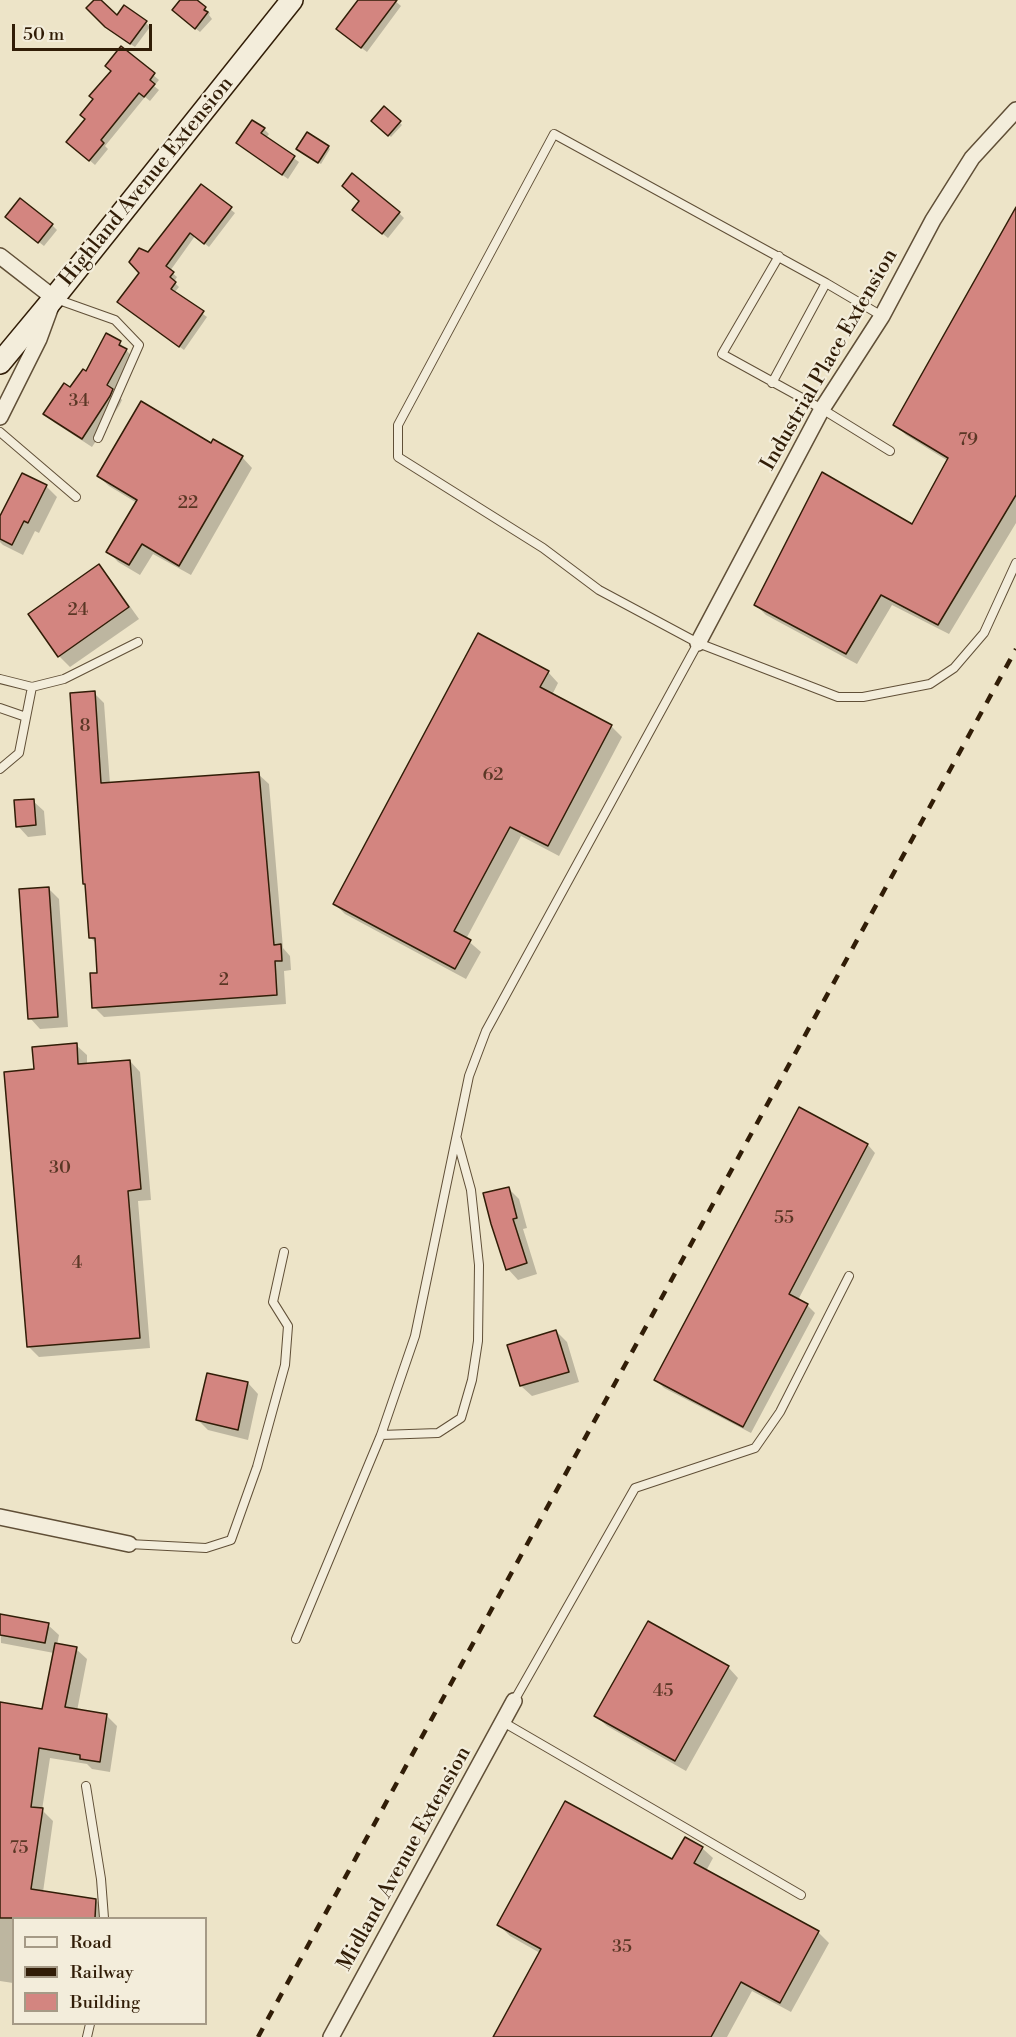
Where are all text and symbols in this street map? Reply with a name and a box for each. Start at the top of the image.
scale bar [15,12,154,50]
text: 50 m [23,23,64,46]
street label: Highland Avenue Extension [55,72,239,292]
street label: Industrial Place Extension [756,245,904,475]
house number: 34 [69,391,89,413]
house number: 79 [958,430,978,452]
house number: 22 [178,493,198,515]
house number: 24 [67,600,89,622]
house number: 8 [79,716,91,738]
house number: 62 [482,765,504,787]
house number: 2 [219,970,229,992]
house number: 30 [49,1158,71,1180]
house number: 55 [774,1208,794,1230]
house number: 4 [72,1253,82,1275]
house number: 45 [653,1681,673,1703]
street label: Midland Avenue Extension [333,1742,477,1976]
house number: 75 [10,1838,28,1860]
legend [12,1917,207,2025]
text: Road [70,1931,112,1954]
house number: 35 [612,1937,632,1959]
text: Railway [70,1961,133,1984]
text: Building [70,1991,140,2014]

